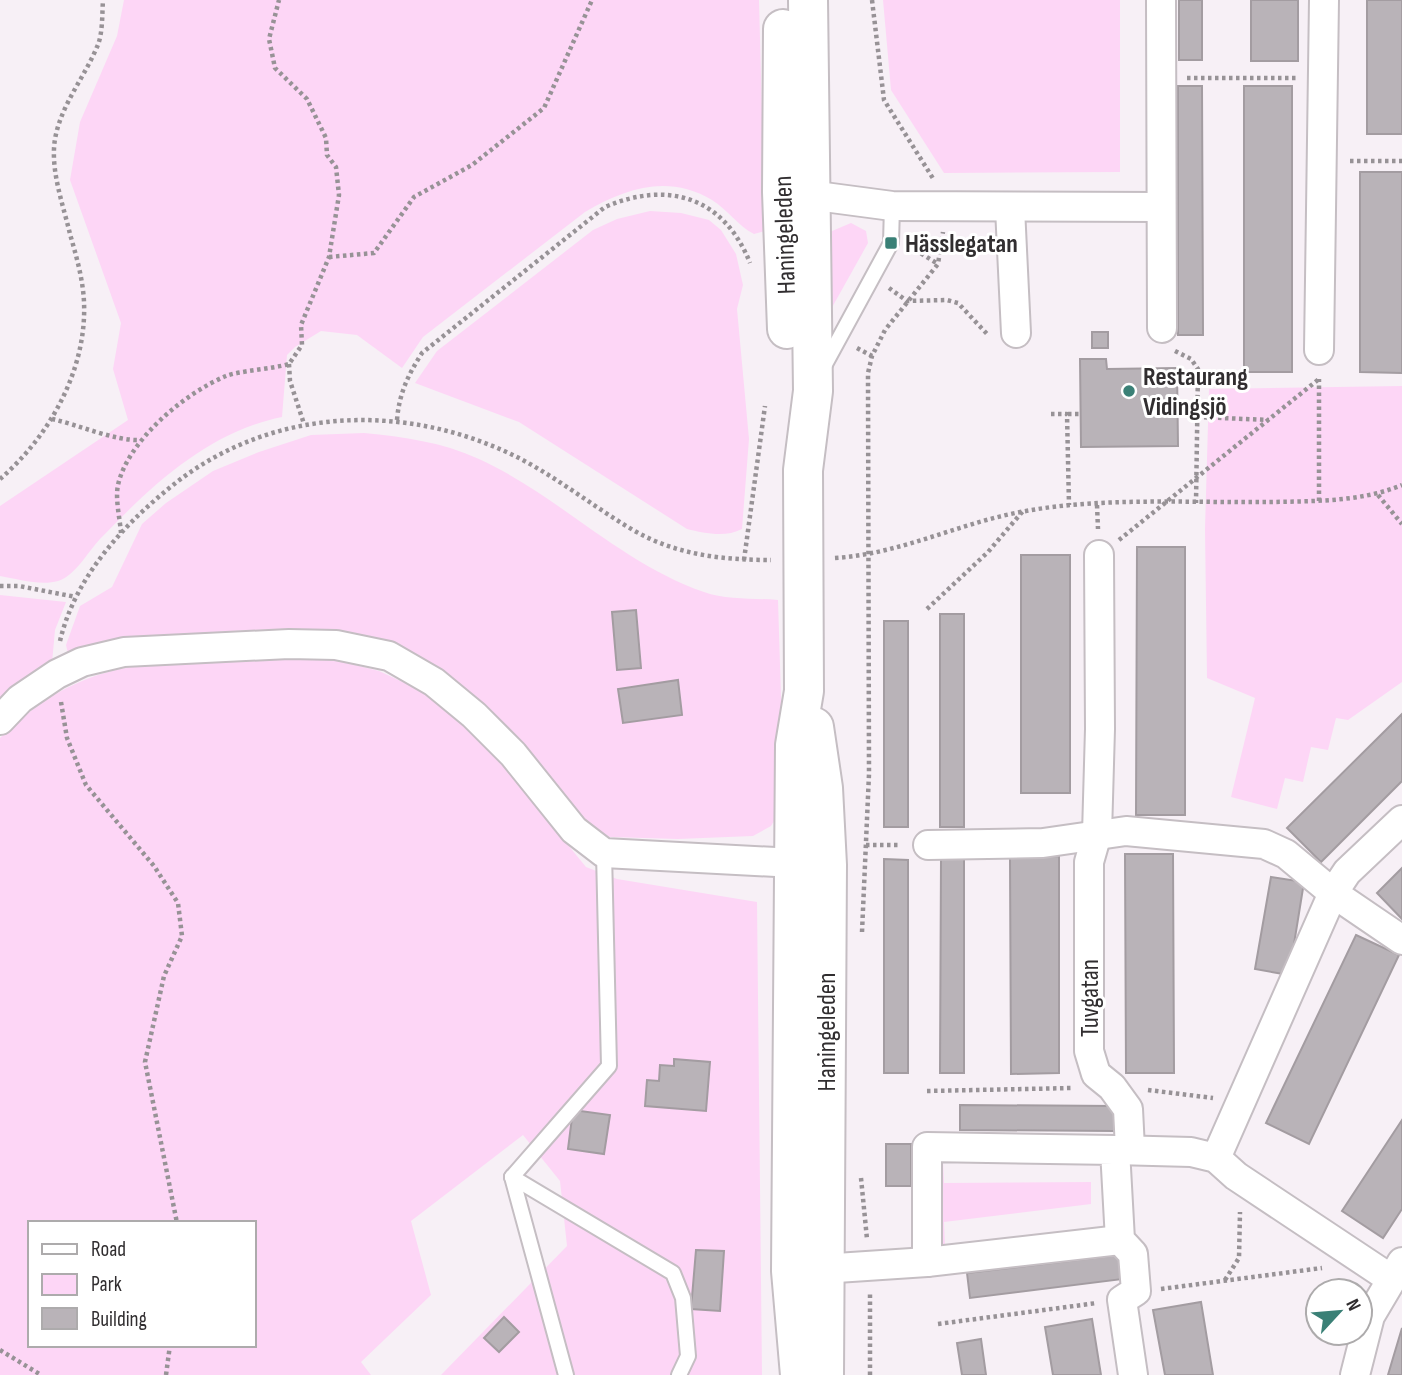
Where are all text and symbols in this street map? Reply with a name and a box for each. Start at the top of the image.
street label: Haningeleden [768,175,803,295]
place label: Hässlegatan [905,229,1018,260]
marker: Hässlegatan [883,235,899,251]
place label: Restaurang Vidingsjö [1143,362,1248,423]
marker: Restaurang Vidingsjö [1121,383,1137,399]
street label: Tuvgatan [1075,959,1106,1037]
street label: Haningeleden [812,973,843,1091]
legend [28,1221,256,1347]
text: Road [91,1237,126,1262]
text: Park [91,1272,122,1297]
north arrow [1304,1277,1374,1347]
text: N [1340,1296,1365,1315]
text: Building [91,1307,147,1332]

